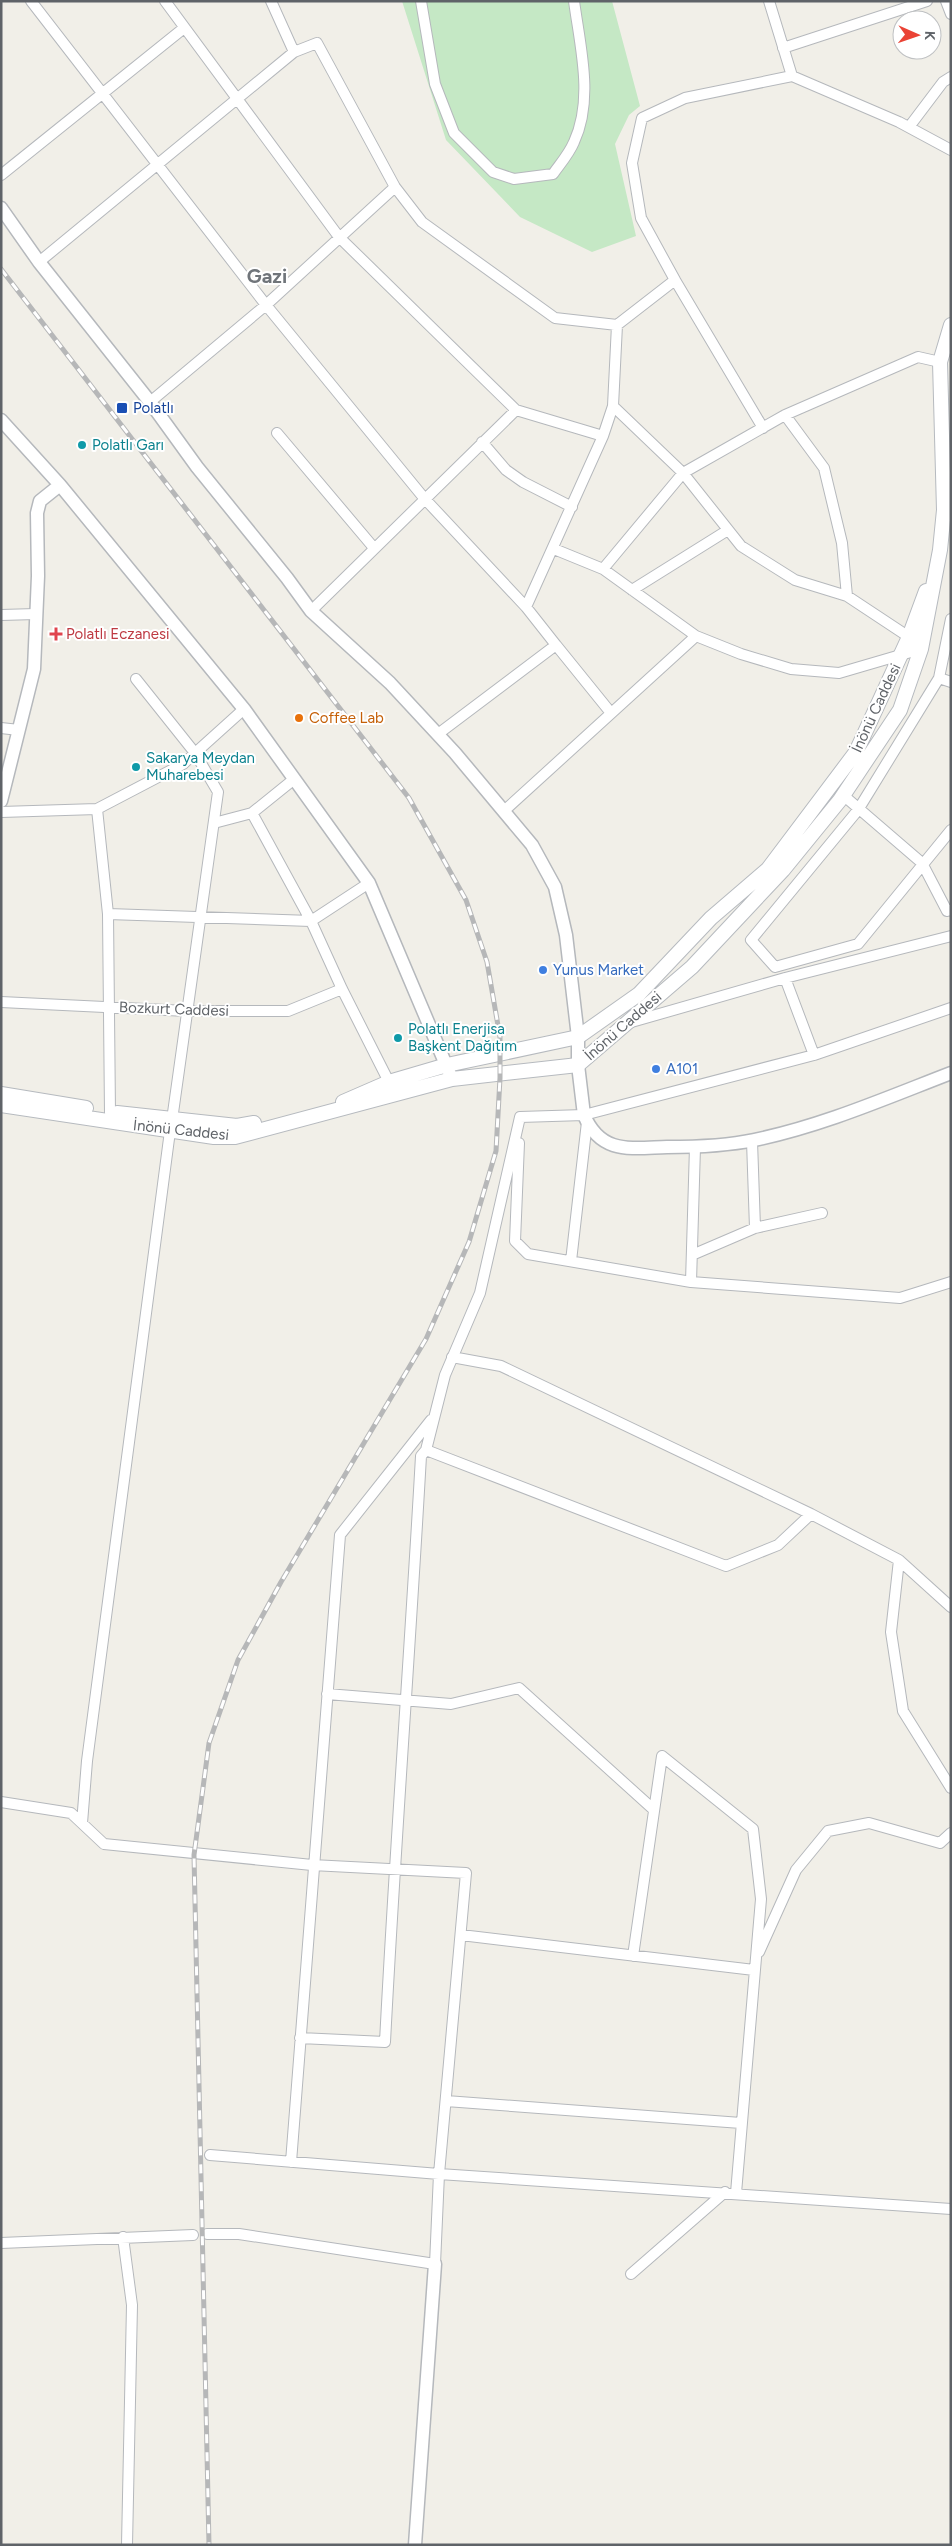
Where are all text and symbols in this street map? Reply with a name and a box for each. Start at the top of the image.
north arrow [892,10,942,60]
text: K [921,30,938,41]
district label: Gazi [247,264,287,288]
place label: Polatlı [133,399,174,417]
marker: Polatlı [115,401,129,415]
place label: Polatlı Garı [92,436,164,454]
marker: Polatlı Garı [76,439,88,451]
place label: Polatlı Eczanesi [66,625,169,643]
marker: Polatlı Eczanesi [50,628,62,640]
street label: İnönü Caddesi [847,661,905,755]
place label: Coffee Lab [309,709,384,727]
marker: Coffee Lab [293,712,305,724]
place label: Sakarya Meydan Muharebesi [146,749,255,784]
marker: Sakarya Meydan Muharebesi [130,761,142,773]
place label: Yunus Market [553,961,644,979]
marker: Yunus Market [537,964,549,976]
street label: İnönü Caddesi [581,988,665,1064]
street label: Bozkurt Caddesi [119,998,229,1020]
place label: Polatlı Enerjisa Başkent Dağıtım [408,1020,517,1055]
marker: Polatlı Enerjisa Başkent Dağıtım [392,1032,404,1044]
place label: A101 [666,1060,698,1078]
marker: A101 [650,1063,662,1075]
street label: İnönü Caddesi [132,1116,230,1144]

